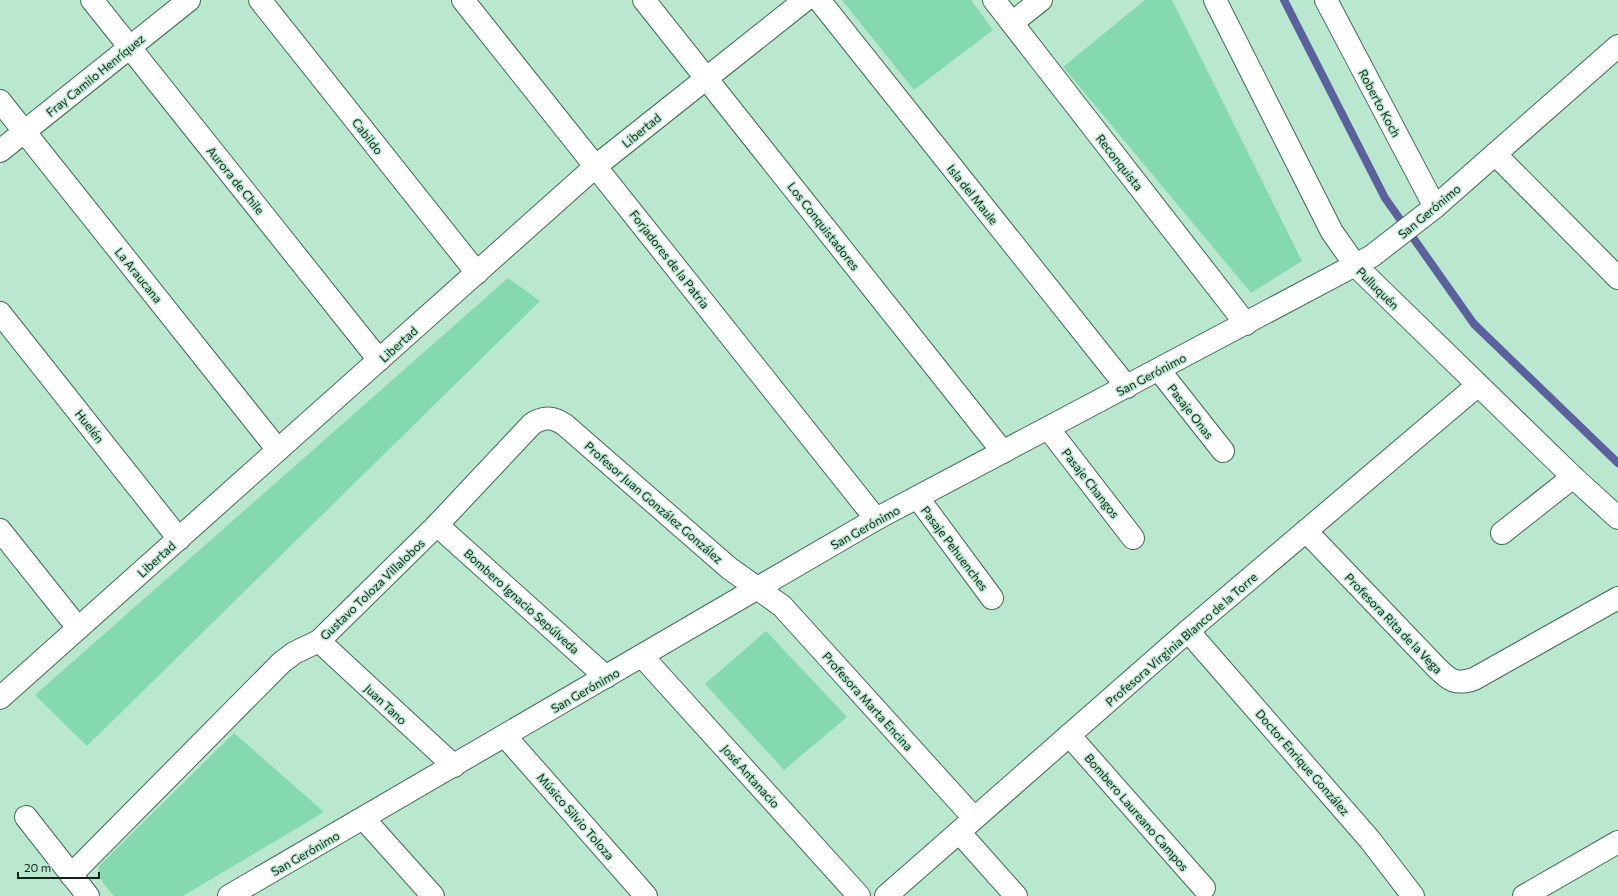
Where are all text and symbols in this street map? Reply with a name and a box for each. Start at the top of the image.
street label: Fray Camilo Henríquez [43,31,147,119]
street label: Roberto Koch [1356,67,1404,139]
street label: Libertad [619,110,663,150]
street label: Cabildo [350,115,386,157]
street label: Reconquista [1094,131,1146,193]
street label: Aurora de Chile [204,143,268,217]
street label: Isla del Maule [945,161,1001,227]
street label: Los Conquistadores [785,179,863,273]
street label: San Gerónimo [1395,181,1463,241]
street label: Forjadores de la Patria [627,207,713,311]
street label: La Araucana [113,245,165,305]
street label: Pulluquén [1354,264,1402,312]
street label: Libertad [376,323,420,365]
street label: San Gerónimo [1114,350,1188,398]
street label: Pasaje Onas [1165,381,1217,441]
street label: Huelén [73,407,107,445]
street label: Profesor Juan González González [581,438,726,567]
street label: Pasaje Changos [1060,445,1122,521]
street label: San Gerónimo [828,502,902,552]
street label: Pasaje Pehuenches [919,503,991,593]
street label: Gustavo Toloza Villalobos [317,535,427,643]
street label: Libertad [134,538,178,580]
street label: Bombero Ignacio Sepúlveda [462,546,582,656]
street label: Profesora Virginia Blanco de la Torre [1102,569,1260,709]
street label: Profesora Rita de la Vega [1342,570,1446,676]
street label: Profesora Marta Encina [820,649,916,753]
street label: San Gerónimo [548,665,622,715]
street label: Juan Tano [361,681,410,728]
street label: Doctor Enrique González [1253,706,1353,818]
street label: José Antanacio [718,741,783,811]
street label: Bombero Laureano Campos [1082,750,1192,874]
street label: Músico Silvio Toloza [535,770,617,862]
street label: San Gerónimo [268,828,342,878]
scale bar [18,854,99,880]
text: 20 m [24,860,51,874]

